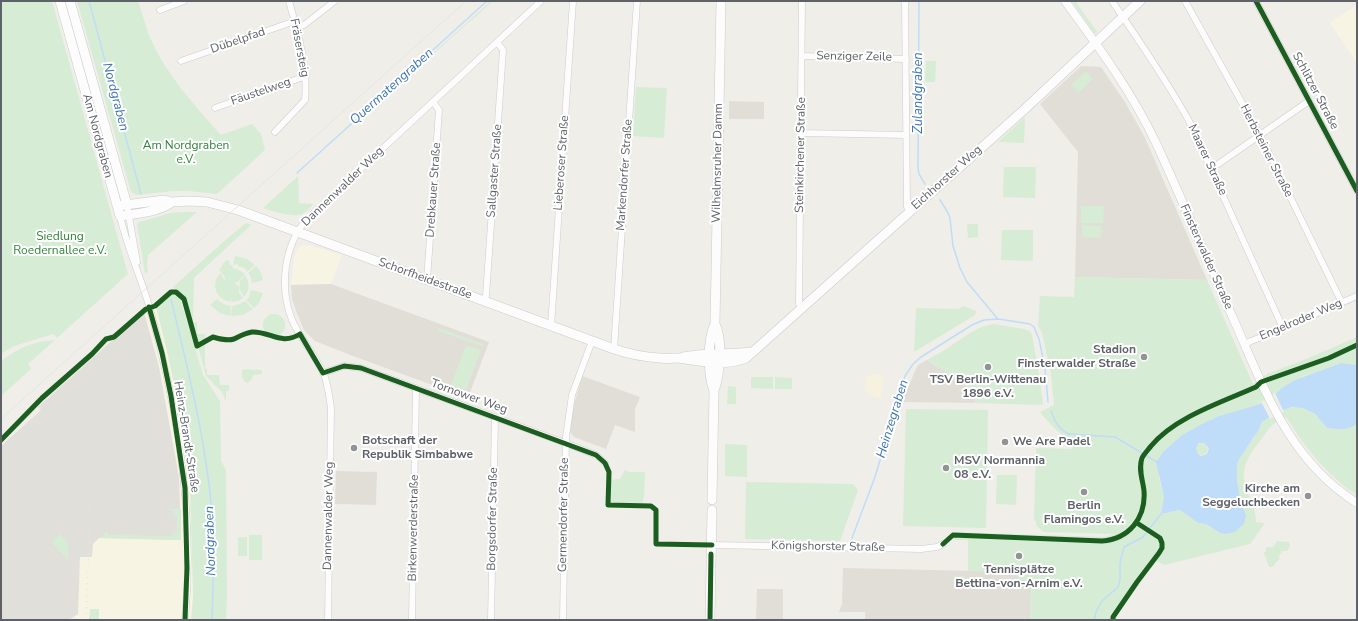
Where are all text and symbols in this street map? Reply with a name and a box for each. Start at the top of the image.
street label: Fräsersteig [286,17,312,79]
street label: Dübelpfad [209,25,267,57]
water label: Quermatengraben [347,46,437,128]
street label: Senziger Zeile [816,49,892,65]
street label: Schlitzer Straße [1289,50,1341,132]
water label: Zulandgraben [911,52,927,134]
water label: Nordgraben [98,61,132,133]
street label: Fäustelweg [229,75,293,109]
street label: Am Nordgraben [79,92,115,180]
street label: Steinkirchener Straße [793,97,809,213]
street label: Herbsteiner Straße [1236,102,1296,200]
street label: Wilhelmsruher Damm [710,103,726,223]
street label: Lieberoser Straße [551,115,573,211]
street label: Markendorfer Straße [614,119,636,231]
street label: Maarer Straße [1184,122,1230,198]
street label: Sallgaster Straße [485,124,505,218]
park label: Am Nordgraben e.V. [143,139,229,167]
street label: Drebkauer Straße [423,142,445,238]
street label: Eichhorster Weg [909,143,985,213]
street label: Dannenwalder Weg [299,144,387,230]
street label: Finsterwalder Straße [1176,202,1236,312]
park label: Siedlung Roedernallee e.V. [13,230,107,258]
street label: Schorfheidestraße [376,255,474,303]
street label: Engelroder Weg [1258,296,1344,344]
place label: Stadion Finsterwalder Straße [1018,343,1136,371]
marker: Stadion Finsterwalder Straße [1139,352,1149,362]
marker: TSV Berlin-Wittenau 1896 e.V. [983,362,993,372]
place label: TSV Berlin-Wittenau 1896 e.V. [930,373,1046,401]
street label: Tornower Weg [429,376,509,418]
water label: Heinzegraben [874,378,912,460]
street label: Heinz-Brandt-Straße [170,380,202,494]
place label: Botschaft der Republik Simbabwe [362,434,473,462]
place label: We Are Padel [1013,435,1090,449]
marker: We Are Padel [1000,437,1010,447]
marker: Botschaft der Republik Simbabwe [349,443,359,453]
place label: MSV Normannia 08 e.V. [954,454,1045,482]
street label: Germendorfer Straße [556,458,572,572]
street label: Dannenwalder Weg [321,462,337,570]
marker: MSV Normannia 08 e.V. [941,463,951,473]
street label: Borgsdorfer Straße [485,467,501,571]
street label: Birkenwerderstraße [406,475,422,581]
place label: Kirche am Seggeluchbecken [1202,482,1300,510]
marker: Berlin Flamingos e.V. [1079,487,1089,497]
marker: Kirche am Seggeluchbecken [1303,491,1313,501]
place label: Berlin Flamingos e.V. [1044,499,1124,527]
water label: Nordgraben [202,506,220,576]
street label: Königshorster Straße [771,539,885,555]
marker: Tennisplätze Bettina-von-Arnim e.V. [1014,551,1024,561]
place label: Tennisplätze Bettina-von-Arnim e.V. [955,563,1083,591]

